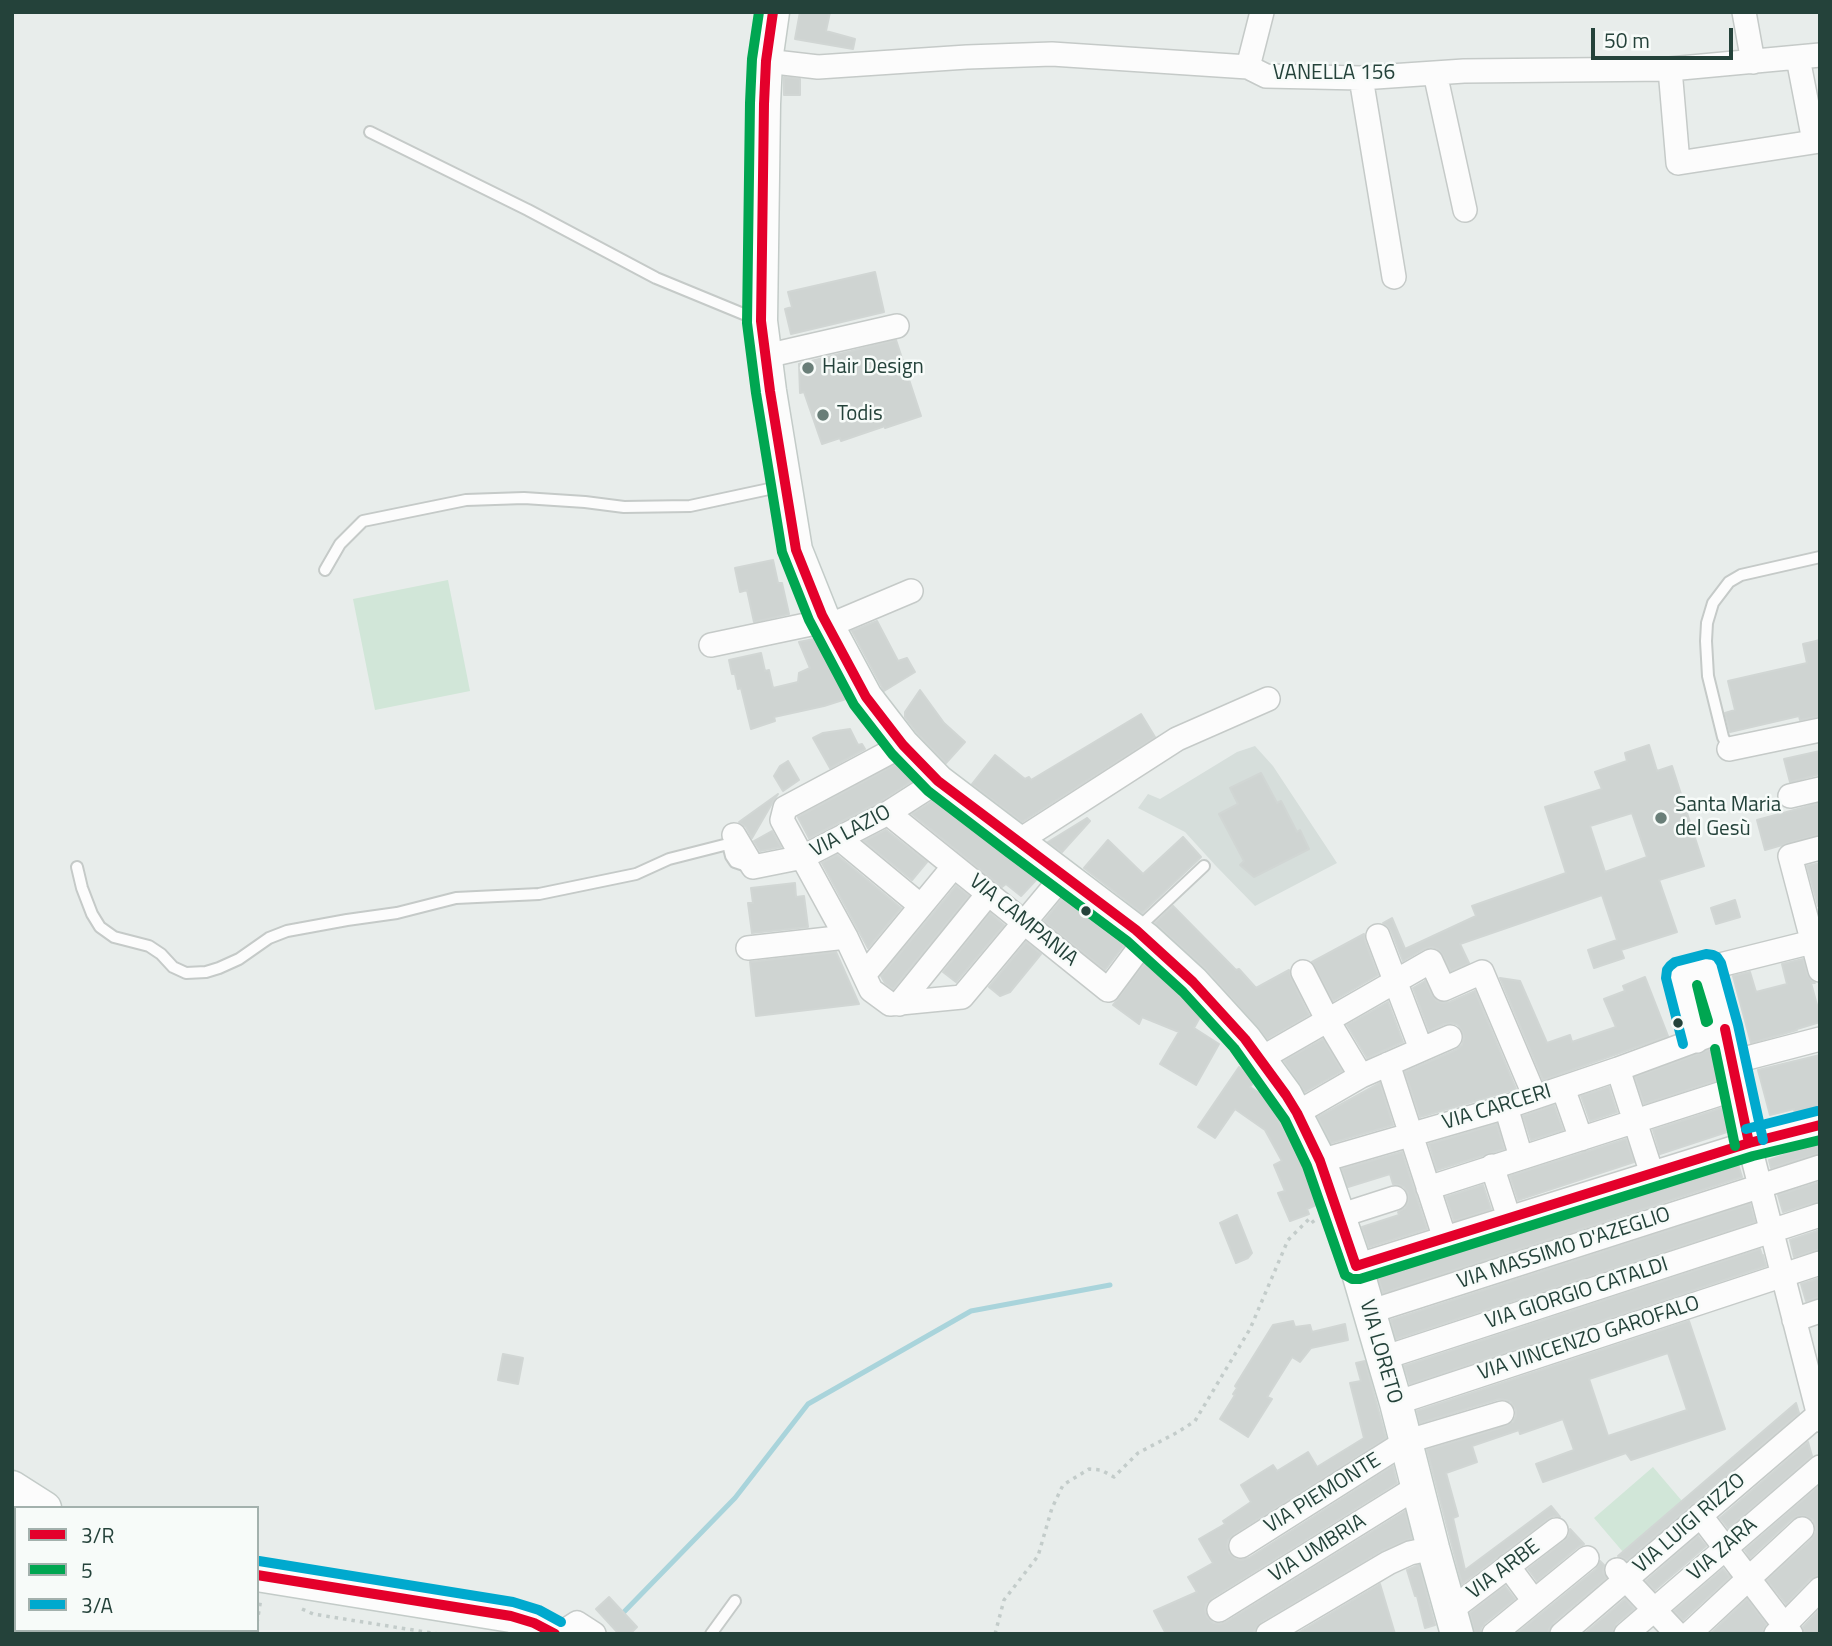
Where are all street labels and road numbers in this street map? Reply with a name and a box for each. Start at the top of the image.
street label: VANELLA 156 [1273,61,1395,87]
street label: VIA LAZIO [807,800,895,864]
street label: VIA CAMPANIA [964,870,1082,972]
street label: VIA CARCERI [1440,1079,1554,1137]
street label: VIA MASSIMO D'AZEGLIO [1454,1203,1674,1295]
street label: VIA GIORGIO CATALDI [1483,1253,1671,1335]
street label: VIA VINCENZO GAROFALO [1475,1291,1703,1387]
street label: VIA LORETO [1353,1297,1407,1407]
street label: VIA PIEMONTE [1260,1448,1386,1540]
street label: VIA LUIGI RIZZO [1629,1469,1751,1579]
street label: VIA UMBRIA [1265,1509,1371,1589]
street label: VIA ZARA [1683,1513,1763,1587]
street label: VIA ARBE [1463,1535,1545,1605]

